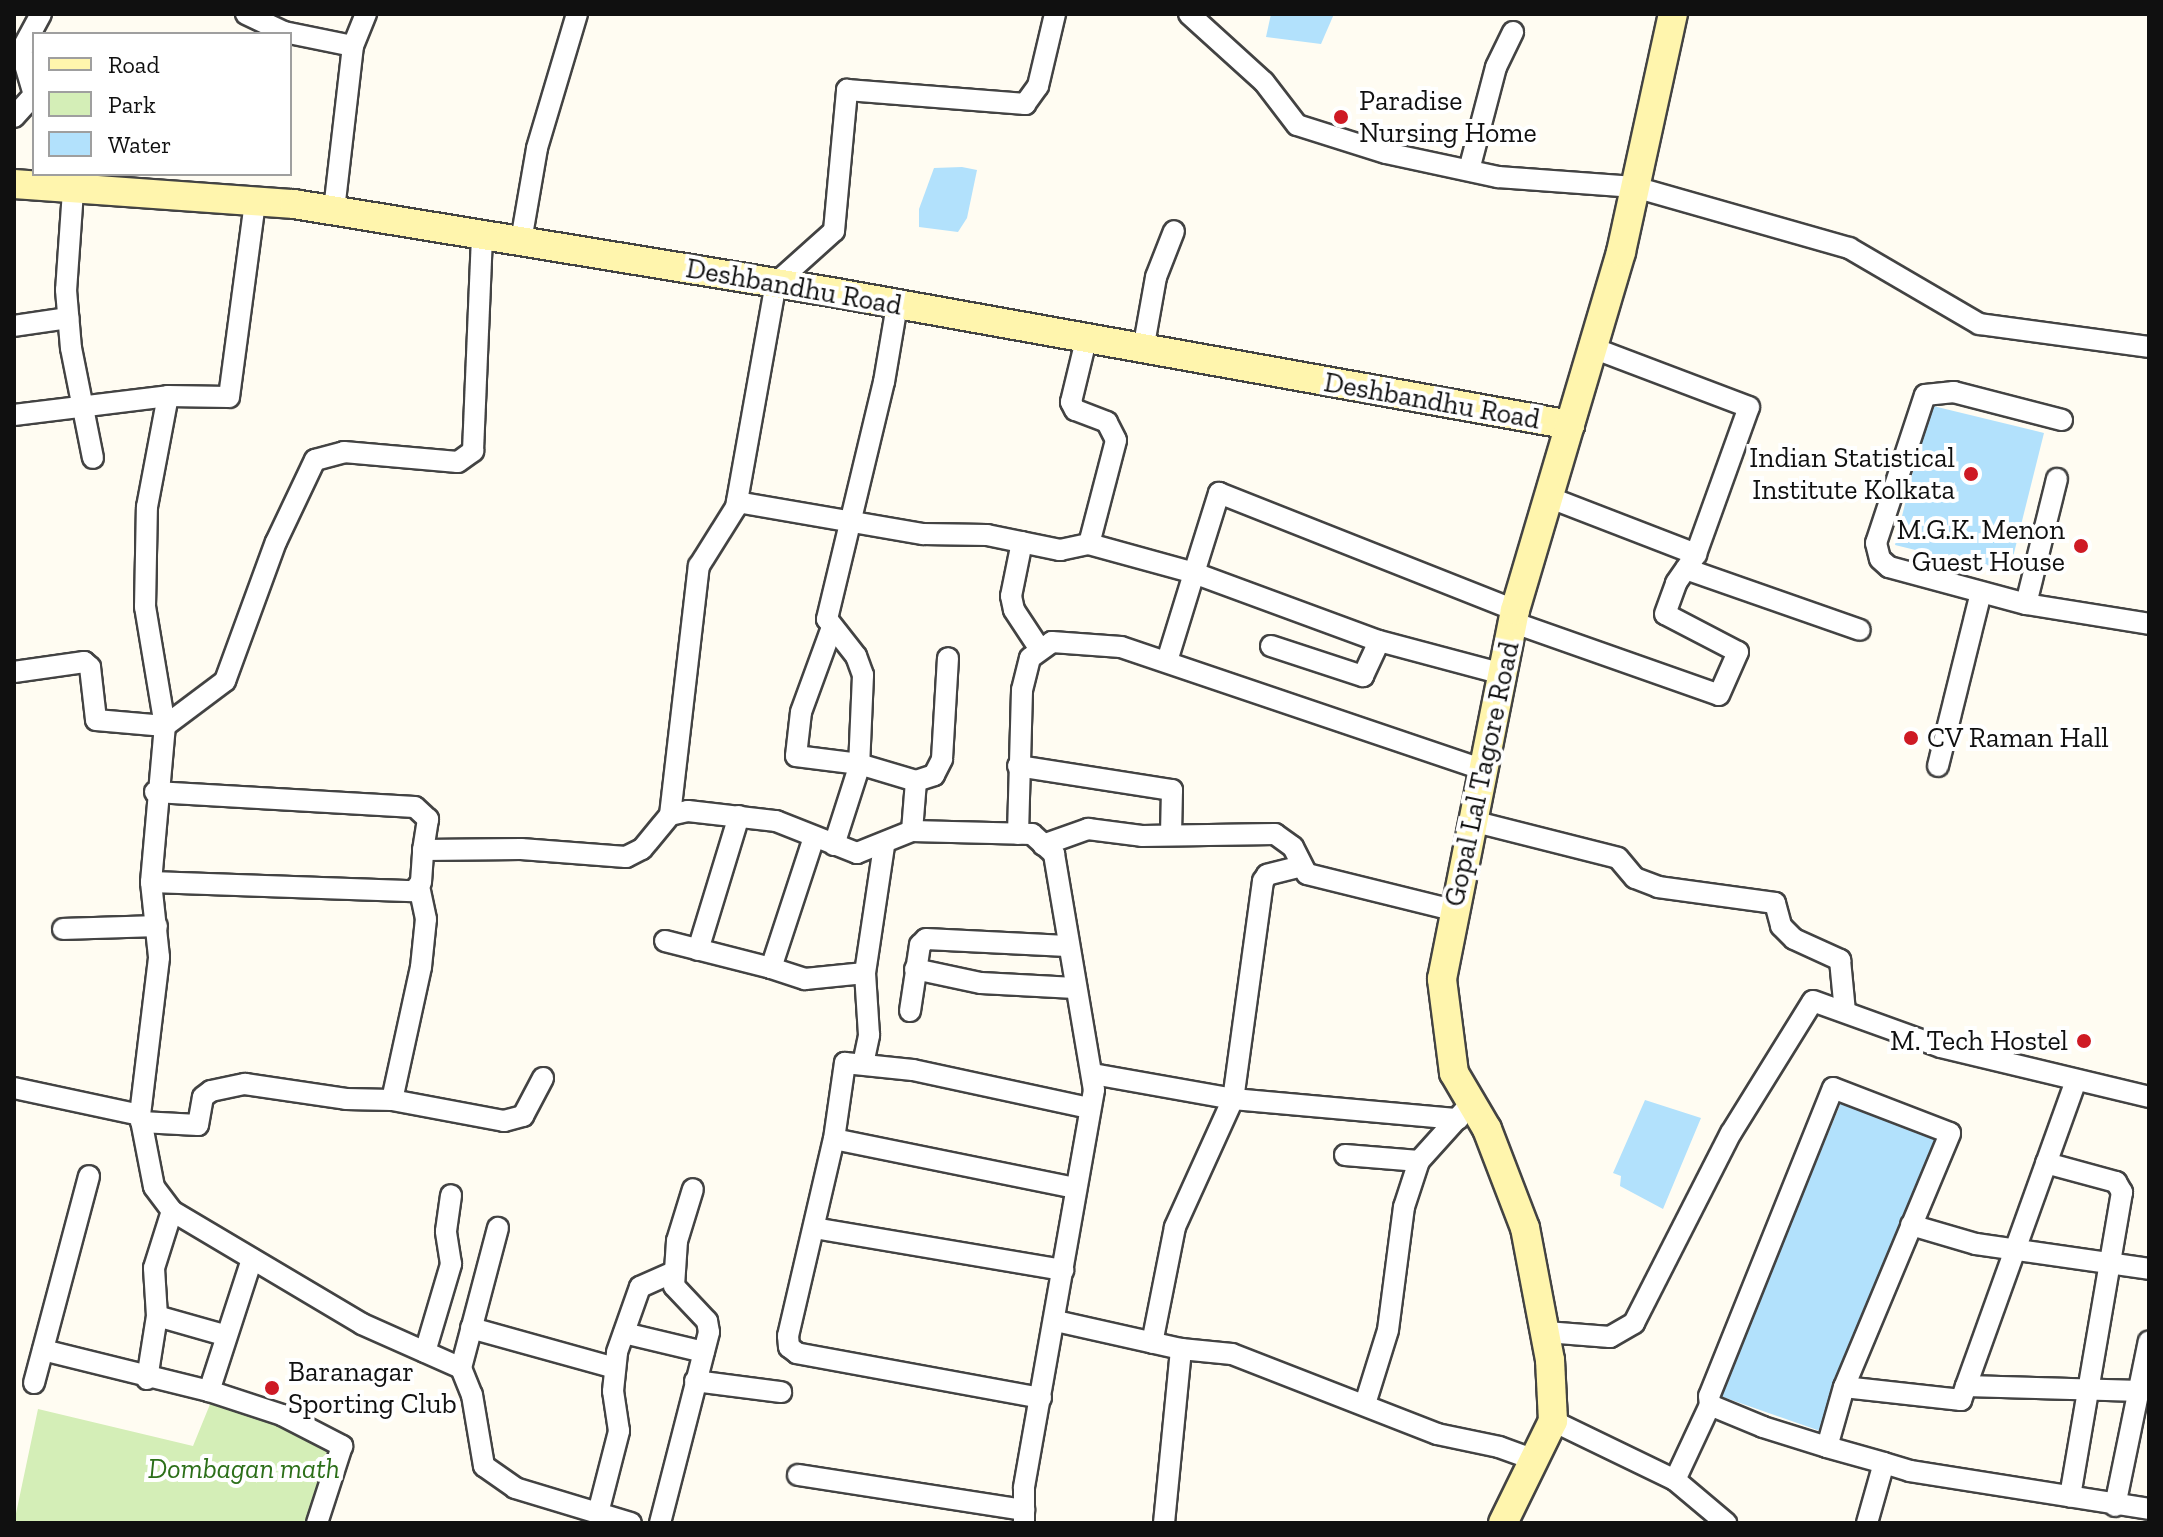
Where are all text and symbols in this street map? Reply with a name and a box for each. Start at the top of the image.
legend [32,32,292,176]
text: Road [108,50,160,79]
place label: Paradise Nursing Home [1359,84,1537,150]
text: Park [108,90,156,119]
marker: Paradise Nursing Home [1330,106,1352,128]
text: Water [108,130,171,159]
street label: Deshbandhu Road [683,251,905,323]
street label: Deshbandhu Road [1321,365,1543,437]
place label: Indian Statistical Institute Kolkata [1749,441,1955,507]
marker: Indian Statistical Institute Kolkata [1962,465,1980,483]
place label: M.G.K. Menon Guest House [1896,513,2065,579]
marker: M.G.K. Menon Guest House [2072,537,2090,555]
street label: Gopal Lal Tagore Road [1437,638,1527,910]
place label: CV Raman Hall [1927,721,2110,755]
marker: CV Raman Hall [1902,729,1920,747]
place label: M. Tech Hostel [1889,1024,2068,1058]
marker: M. Tech Hostel [2075,1032,2093,1050]
place label: Baranagar Sporting Club [288,1355,457,1421]
marker: Baranagar Sporting Club [263,1379,281,1397]
park label: Dombagan math [148,1452,340,1486]

